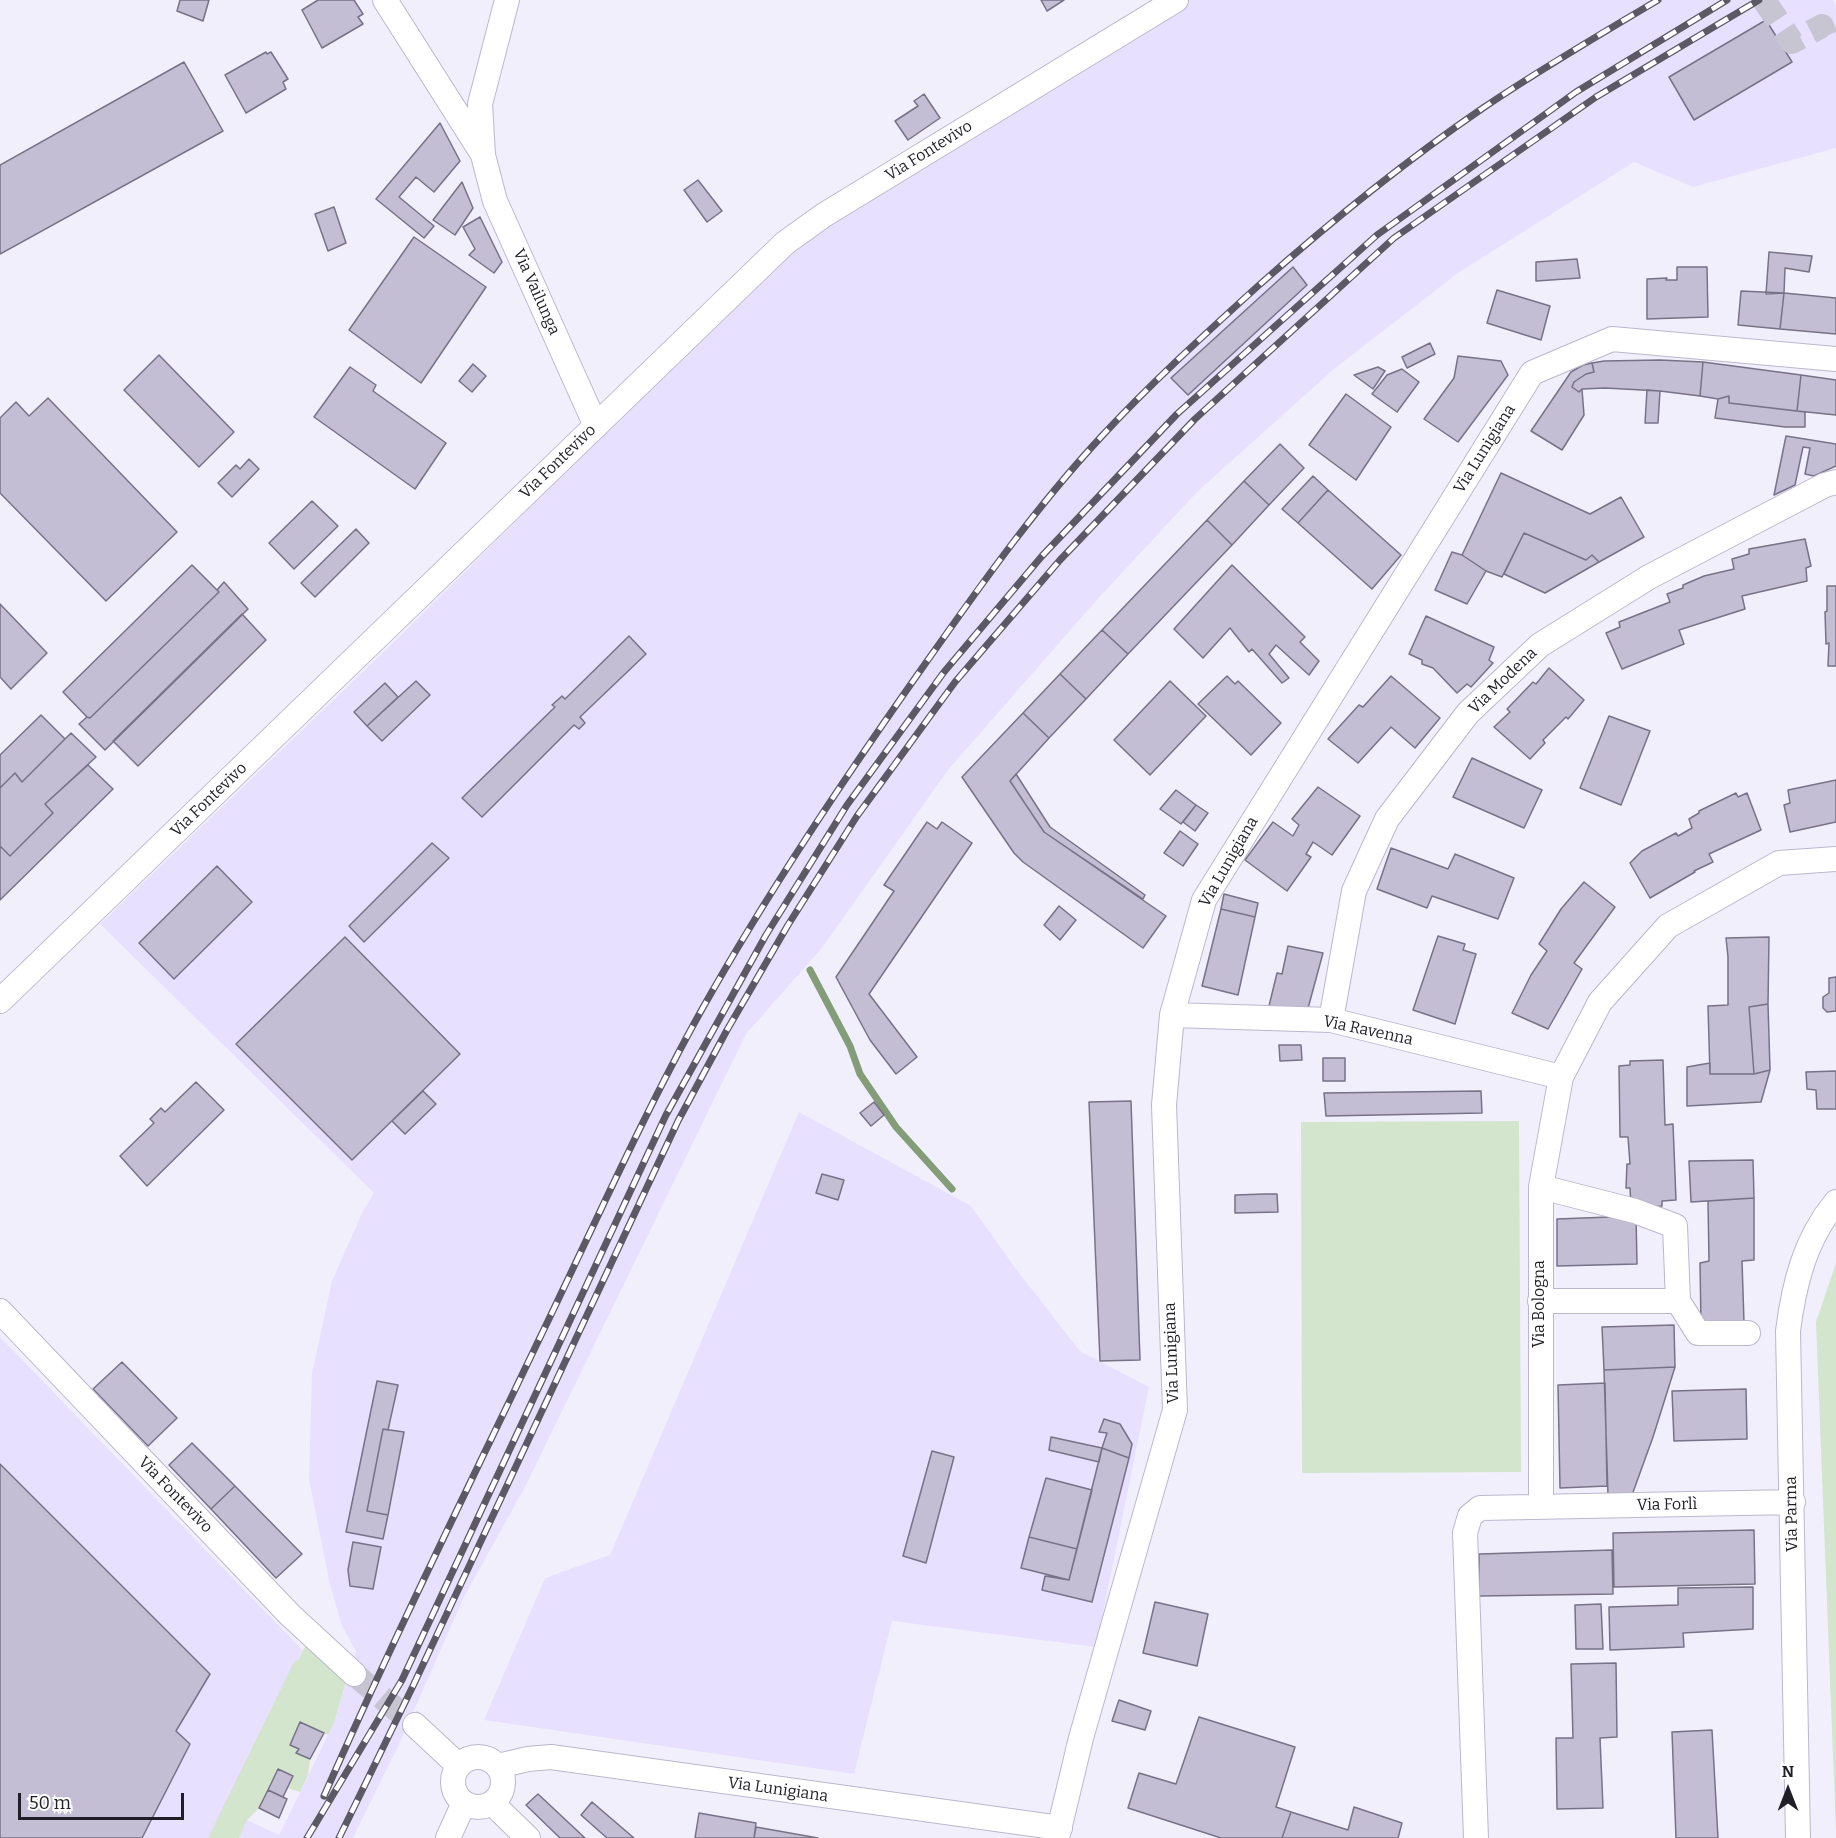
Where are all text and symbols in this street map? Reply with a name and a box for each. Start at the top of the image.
street label: Via Fontevivo [882,117,976,185]
street label: Via Vailunga [508,246,564,338]
street label: Via Lunigiana [1450,401,1520,497]
street label: Via Fontevivo [516,421,600,503]
street label: Via Modena [1465,644,1541,718]
street label: Via Fontevivo [167,759,251,841]
street label: Via Lunigiana [1195,813,1263,911]
street label: Via Ravenna [1321,1012,1415,1050]
street label: Via Bologna [1530,1260,1550,1348]
street label: Via Lunigiana [1161,1302,1183,1404]
street label: Via Fontevivo [134,1453,216,1537]
street label: Via Parma [1782,1476,1802,1552]
street label: Via Forlì [1637,1495,1697,1515]
north arrow [1758,1760,1818,1820]
text: N [1782,1762,1794,1781]
street label: Via Lunigiana [727,1773,829,1807]
scale bar [21,1781,188,1819]
text: 50 m [29,1792,71,1814]

